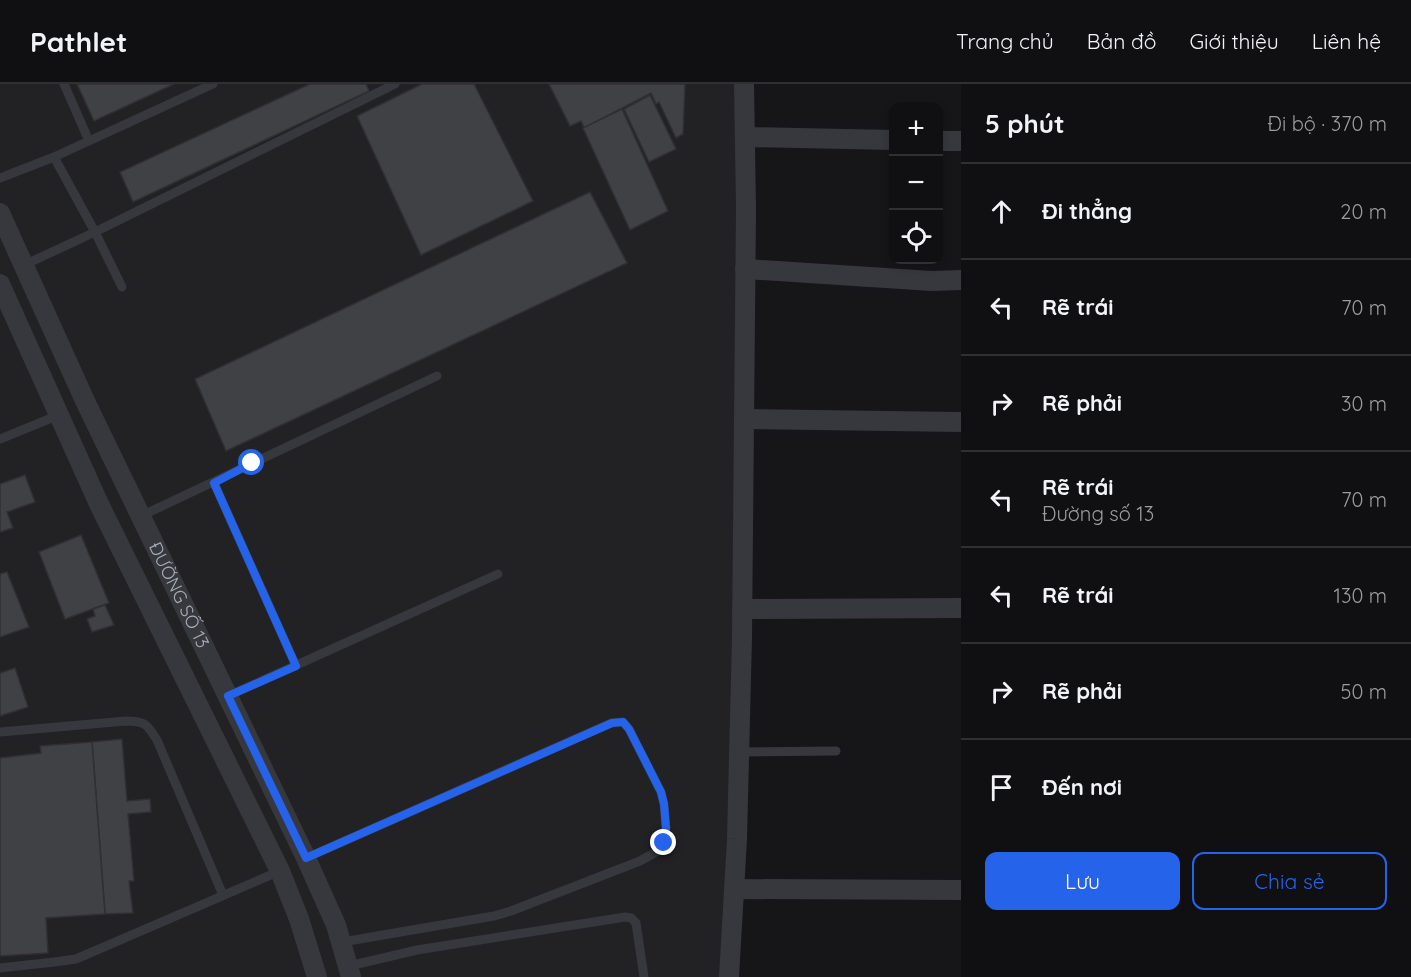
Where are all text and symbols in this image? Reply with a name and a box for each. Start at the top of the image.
text: Pathlet [30,24,127,59]
text: Trang chủ [956,28,1054,54]
text: Bản đồ [1087,28,1156,54]
text: Giới thiệu [1189,28,1279,54]
text: Liên hệ [1312,28,1381,54]
map controls [889,102,943,264]
button: + [889,102,943,156]
text: 5 phút [985,107,1065,140]
text: Đi bộ · 370 m [1268,111,1387,136]
button: − [889,156,943,210]
icon: ahead [985,195,1018,228]
text: Đi thẳng [1042,197,1132,225]
text: 20 m [1340,199,1387,224]
button: locate [889,210,943,264]
icon: left [985,291,1018,324]
text: Rẽ trái [1042,293,1113,321]
text: 70 m [1341,295,1387,320]
icon: right [985,387,1018,420]
text: Rẽ phải [1042,389,1122,417]
text: 30 m [1341,391,1387,416]
route start [238,449,264,475]
text: Rẽ trái [1042,473,1113,501]
icon: left [985,483,1018,516]
text: 70 m [1341,487,1387,512]
text: Đường số 13 [1042,501,1154,526]
street label: ĐƯỜNG SỐ 13 [144,538,215,652]
icon: left [985,579,1018,612]
text: Rẽ trái [1042,581,1113,609]
text: 130 m [1334,583,1387,608]
icon: right [985,675,1018,708]
text: Rẽ phải [1042,677,1122,705]
text: 50 m [1341,679,1387,704]
icon: arrive [985,771,1018,804]
text: Đến nơi [1042,773,1122,801]
route end [650,829,676,855]
button: Lưu [985,852,1180,910]
button: Chia sẻ [1192,852,1387,910]

